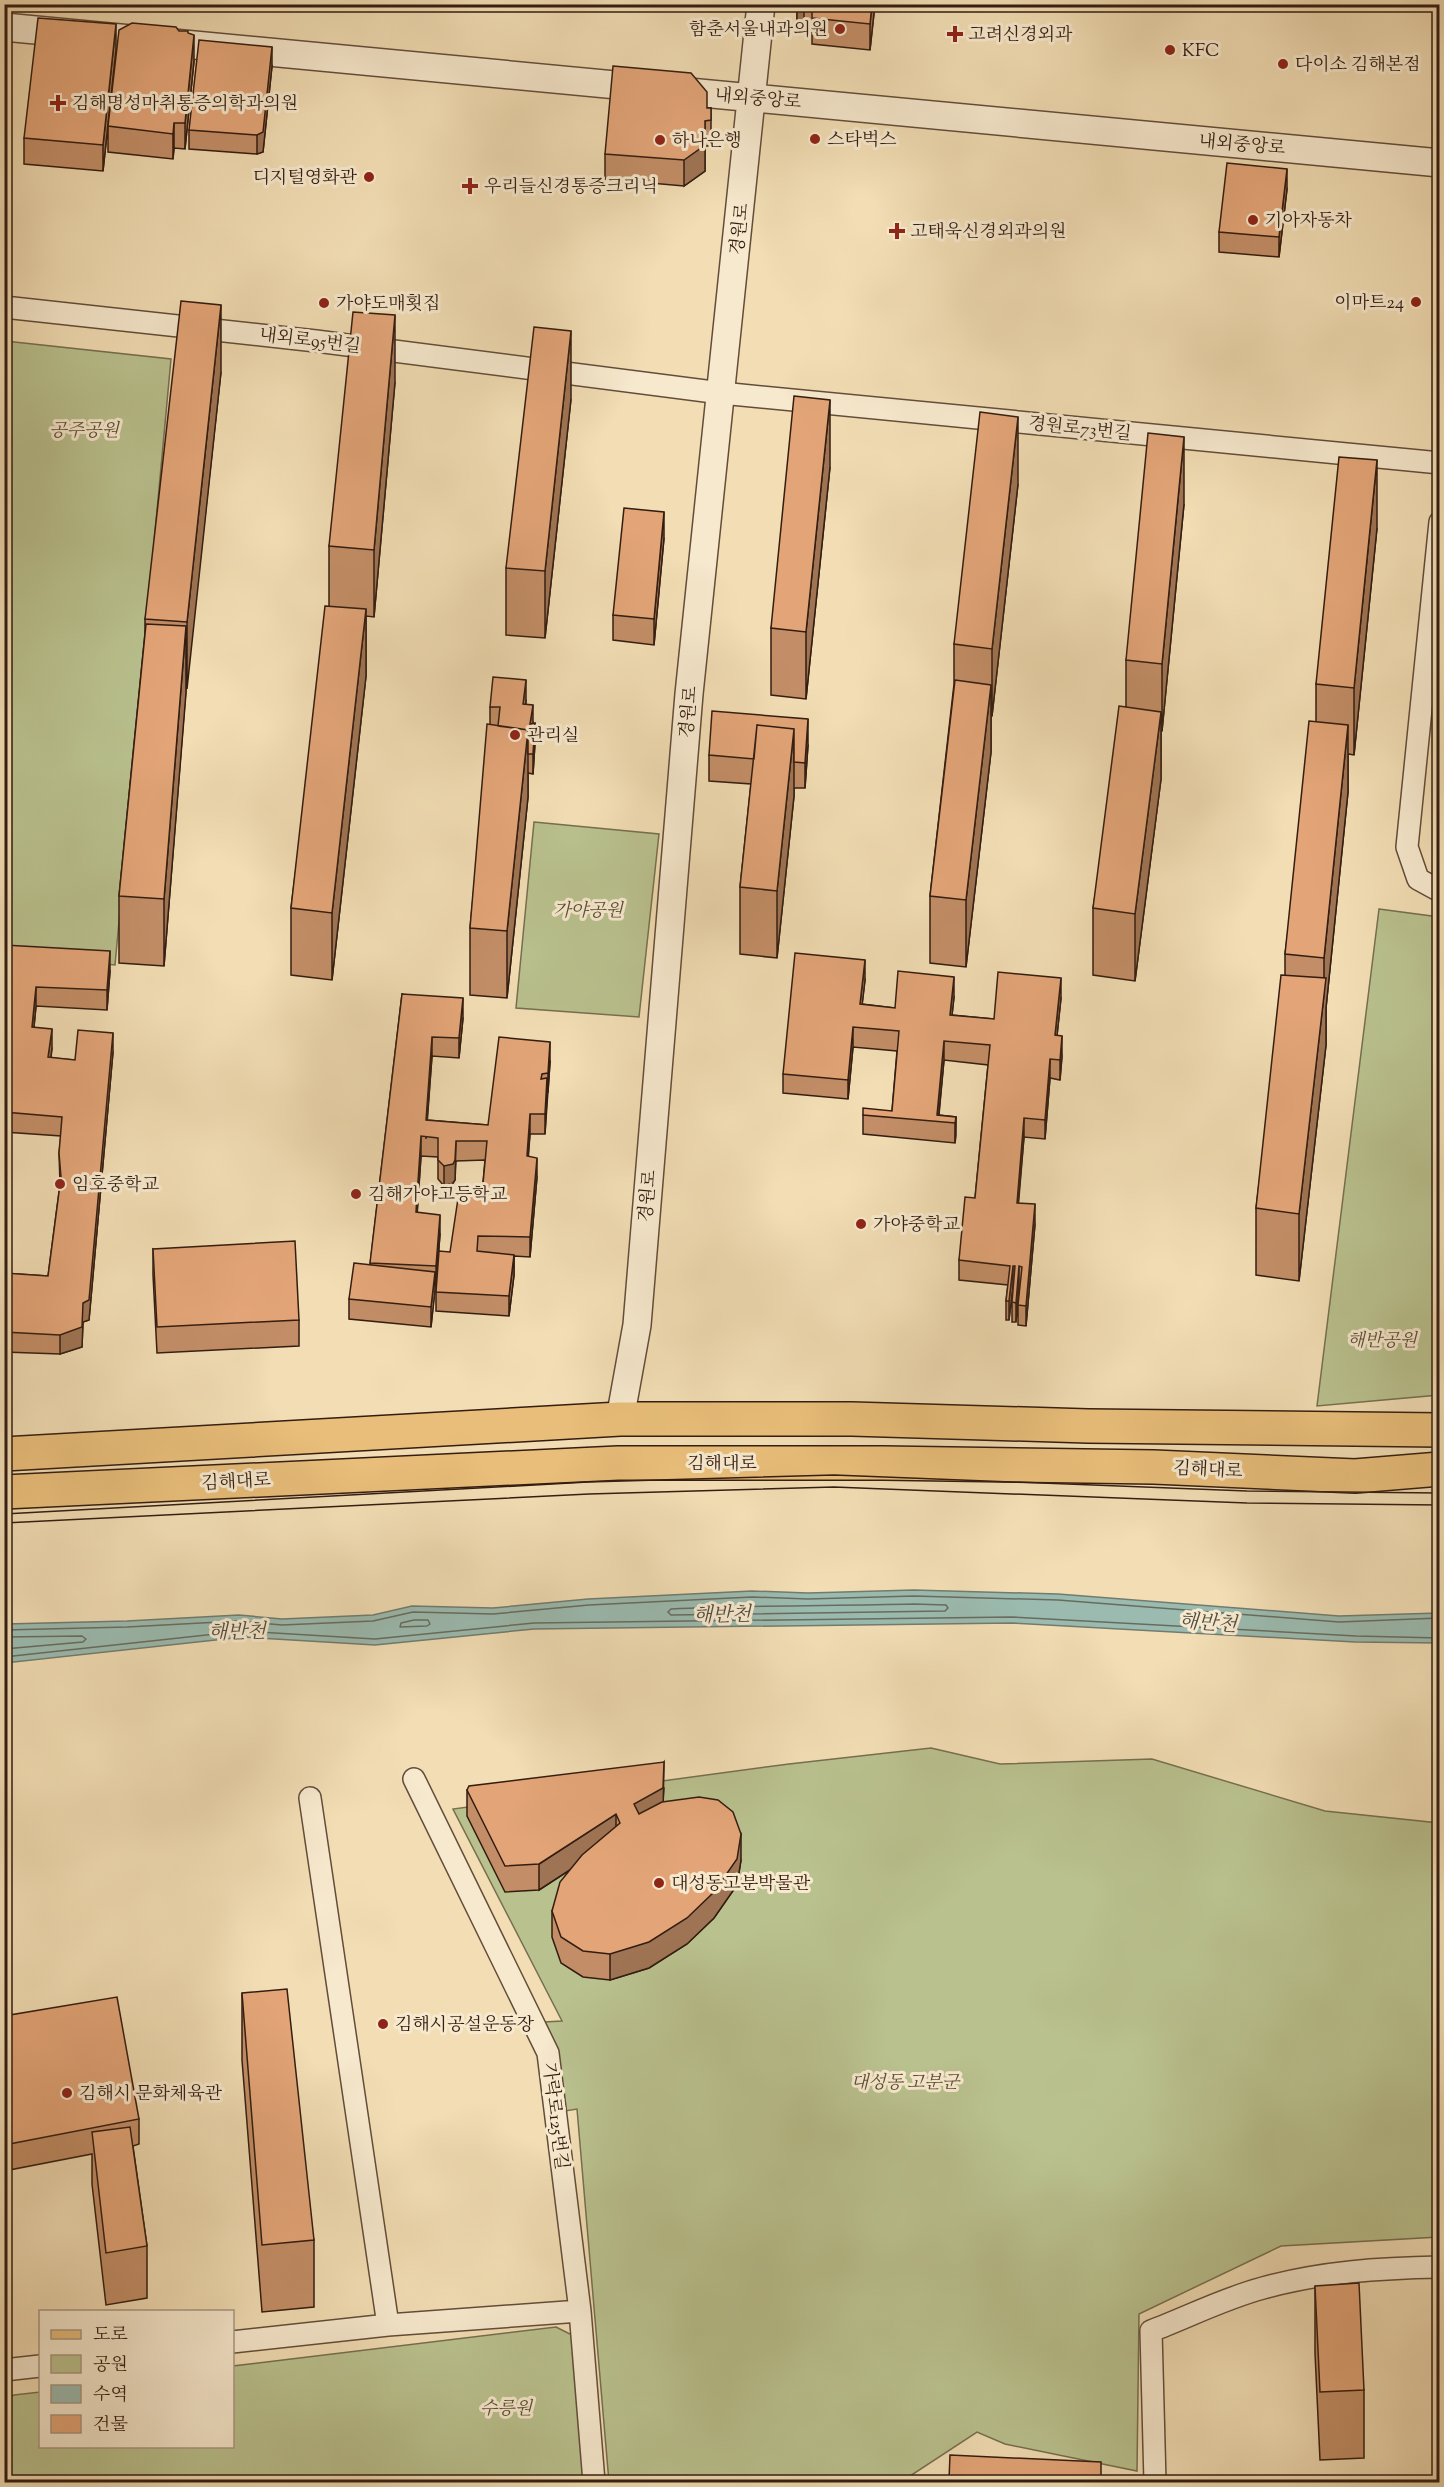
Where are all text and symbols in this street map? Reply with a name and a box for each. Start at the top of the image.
place label: 함춘서울내과의원 [689,18,828,44]
marker: 함춘서울내과의원 [833,22,847,36]
place label: 고려신경외과 [968,23,1073,49]
marker: 고려신경외과 [946,25,964,43]
place label: KFC [1182,39,1220,65]
marker: KFC [1163,43,1177,57]
place label: 다이소 김해본점 [1295,53,1421,79]
marker: 다이소 김해본점 [1276,57,1290,71]
street label: 내외중앙로 [713,83,802,117]
place label: 김해명성마취통증의학과의원 [72,92,298,118]
marker: 김해명성마취통증의학과의원 [49,94,67,112]
place label: 스타벅스 [827,128,897,154]
place label: 하나은행 [672,129,742,155]
street label: 내외중앙로 [1197,129,1286,163]
marker: 스타벅스 [808,132,822,146]
marker: 하나은행 [653,133,667,147]
place label: 디지털영화관 [253,166,358,192]
marker: 디지털영화관 [362,170,376,184]
place label: 우리들신경통증크리닉 [484,175,658,201]
marker: 우리들신경통증크리닉 [461,177,479,195]
street label: 경원로 [725,202,757,257]
place label: 기아자동차 [1265,209,1353,235]
marker: 기아자동차 [1246,213,1260,227]
place label: 고태욱신경외과의원 [910,220,1067,246]
marker: 고태욱신경외과의원 [888,222,906,240]
place label: 이마트24 [1334,291,1404,317]
place label: 가야도매횟집 [336,292,440,318]
marker: 이마트24 [1409,295,1423,309]
marker: 가야도매횟집 [317,296,331,310]
street label: 내외로95번길 [258,323,362,361]
street label: 경원로73번길 [1027,412,1132,448]
park label: 공주공원 [49,419,120,445]
street label: 경원로 [675,685,705,739]
place label: 관리실 [527,724,579,750]
marker: 관리실 [508,728,522,742]
park label: 가야공원 [553,899,624,925]
street label: 경원로 [634,1169,664,1223]
place label: 임호중학교 [72,1173,160,1199]
marker: 임호중학교 [53,1177,67,1191]
place label: 김해가야고등학교 [368,1183,508,1209]
marker: 김해가야고등학교 [349,1187,363,1201]
place label: 가야중학교 [873,1213,961,1239]
marker: 가야중학교 [854,1217,868,1231]
park label: 해반공원 [1347,1329,1418,1355]
street label: 김해대로 [687,1452,757,1478]
street label: 김해대로 [1172,1456,1243,1486]
street label: 김해대로 [201,1468,272,1498]
water label: 해반천 [693,1601,753,1632]
water label: 해반천 [1178,1608,1239,1641]
water label: 해반천 [208,1618,268,1649]
place label: 대성동고분박물관 [671,1872,811,1898]
marker: 대성동고분박물관 [652,1876,666,1890]
place label: 김해시공설운동장 [395,2013,535,2039]
marker: 김해시공설운동장 [376,2017,390,2031]
street label: 가락로125번길 [535,2061,573,2171]
park label: 대성동 고분군 [851,2071,961,2097]
place label: 김해시 문화체육관 [79,2082,223,2108]
marker: 김해시 문화체육관 [60,2086,74,2100]
legend [39,2310,234,2448]
text: 도로 [93,2323,128,2349]
text: 공원 [93,2353,128,2379]
text: 수역 [93,2383,128,2409]
park label: 수릉원 [480,2397,534,2423]
text: 건물 [93,2413,128,2439]

